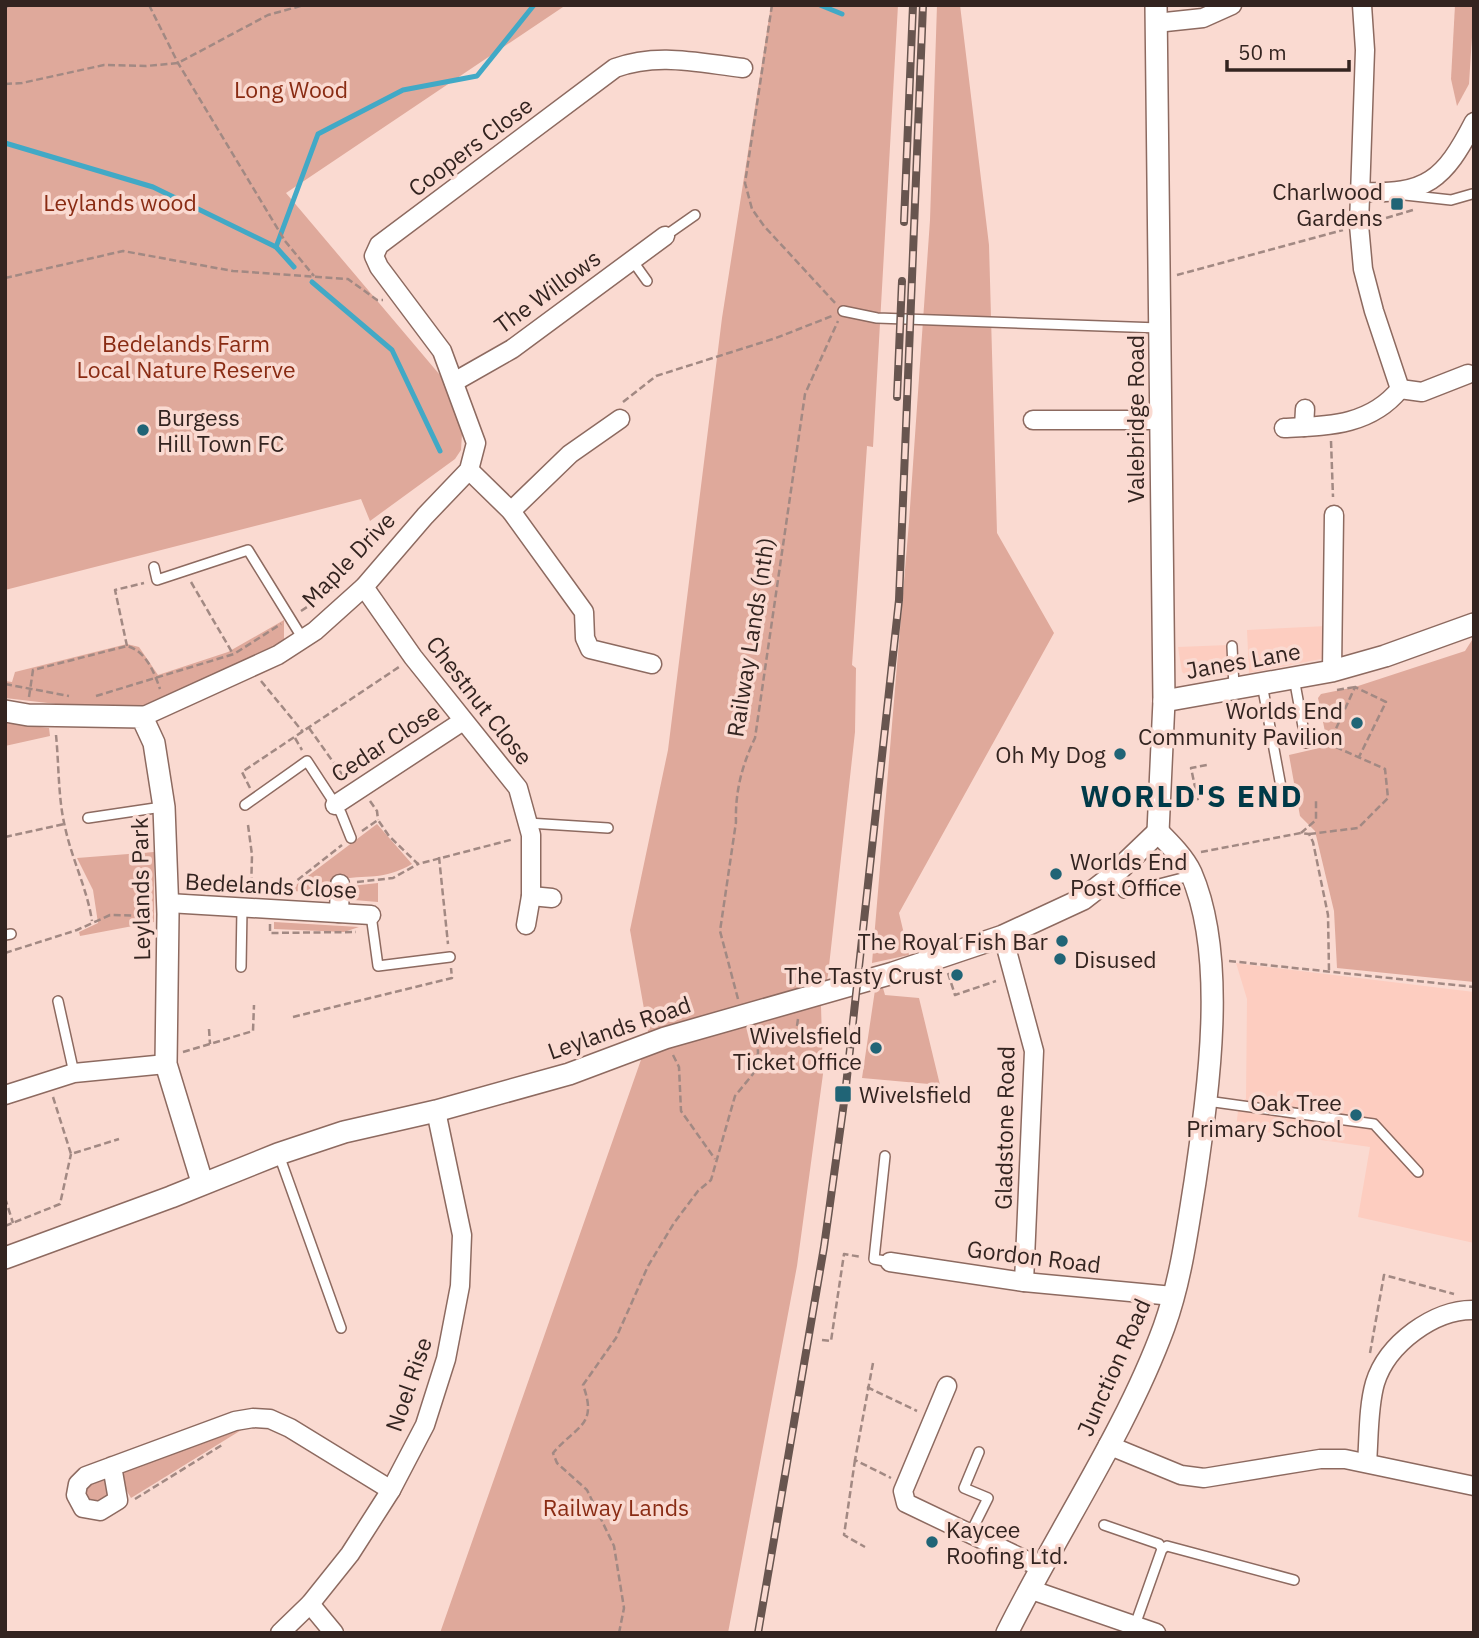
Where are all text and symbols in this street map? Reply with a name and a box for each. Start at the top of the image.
scale bar [1227,28,1350,72]
text: 50 m [1238,38,1287,66]
park label: Long Wood [234,74,348,104]
street label: Coopers Close [402,89,538,203]
place label: Charlwood Gardens [1272,176,1383,232]
park label: Leylands wood [43,187,197,217]
marker: Charlwood Gardens [1389,196,1405,212]
street label: The Willows [488,242,606,340]
park label: Bedelands Farm Local Nature Reserve [76,328,296,384]
street label: Valebridge Road [1120,335,1150,503]
place label: Burgess Hill Town FC [157,402,284,458]
marker: Burgess Hill Town FC [135,422,151,438]
street label: Maple Drive [295,505,401,613]
street label: Railway Lands (nth) [719,535,781,739]
street label: Chestnut Close [420,629,540,771]
street label: Janes Lane [1183,635,1303,685]
place label: Worlds End Community Pavilion [1138,695,1343,751]
street label: Cedar Close [325,696,445,788]
marker: Worlds End Community Pavilion [1349,715,1365,731]
place label: Oh My Dog [995,739,1106,769]
marker: Oh My Dog [1112,746,1128,762]
district label: WORLD'S END [1080,776,1304,815]
street label: Leylands Park [124,817,156,961]
place label: Worlds End Post Office [1070,846,1188,902]
street label: Bedelands Close [184,866,358,904]
marker: Worlds End Post Office [1048,866,1064,882]
place label: The Royal Fish Bar [857,926,1049,956]
marker: The Royal Fish Bar [1054,933,1070,949]
place label: Disused [1074,944,1157,974]
marker: Disused [1052,951,1068,967]
place label: The Tasty Crust [784,960,943,990]
marker: The Tasty Crust [949,967,965,983]
street label: Leylands Road [543,988,695,1066]
place label: Wivelsfield Ticket Office [733,1020,862,1076]
marker: Wivelsfield Ticket Office [868,1040,884,1056]
street label: Gladstone Road [988,1046,1020,1210]
place label: Wivelsfield [859,1079,972,1109]
marker: Wivelsfield [833,1084,853,1104]
place label: Oak Tree Primary School [1186,1087,1342,1143]
marker: Oak Tree Primary School [1348,1107,1364,1123]
street label: Gordon Road [965,1233,1103,1279]
street label: Junction Road [1069,1294,1157,1440]
street label: Noel Rise [378,1333,438,1435]
park label: Railway Lands [543,1492,689,1522]
place label: Kaycee Roofing Ltd. [946,1514,1069,1570]
marker: Kaycee Roofing Ltd. [924,1534,940,1550]

